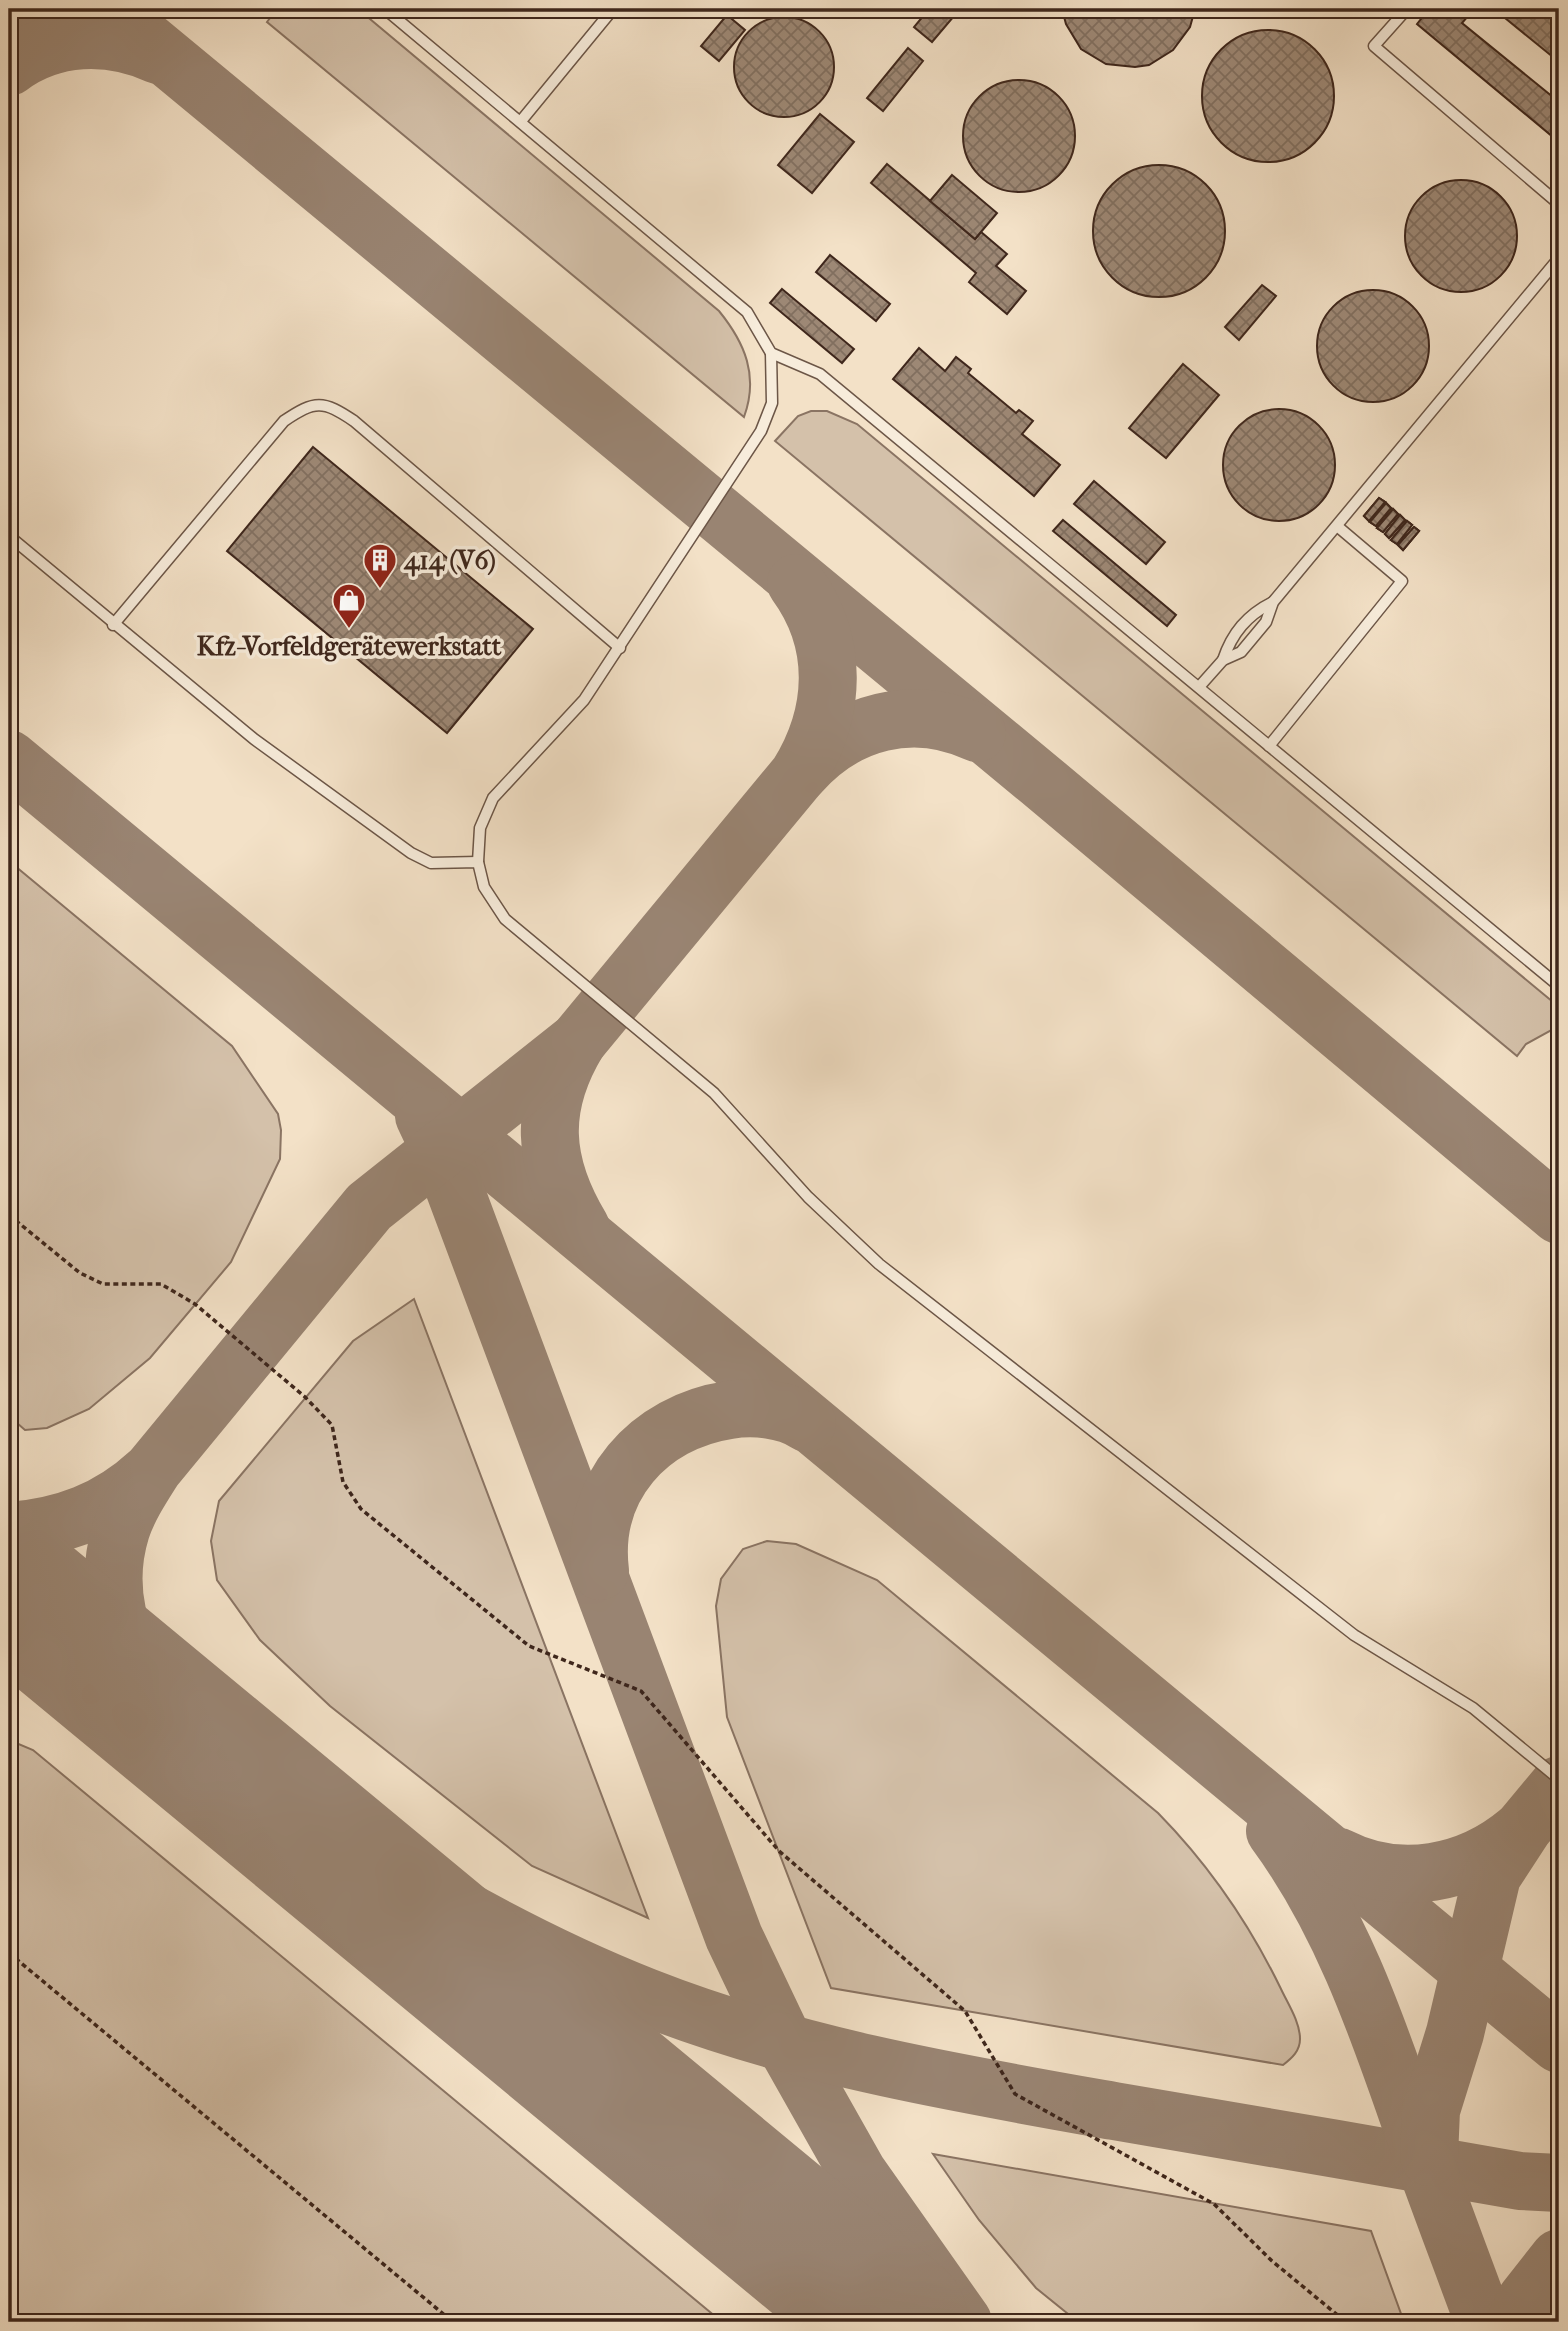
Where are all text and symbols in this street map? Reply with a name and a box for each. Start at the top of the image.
building icon: 414 (V6) [361,541,399,590]
place label: 414 (V6) [403,545,496,577]
shop icon: Kfz-Vorfeldgerätewerkstatt [330,581,368,630]
place label: Kfz-Vorfeldgerätewerkstatt [197,631,502,662]

